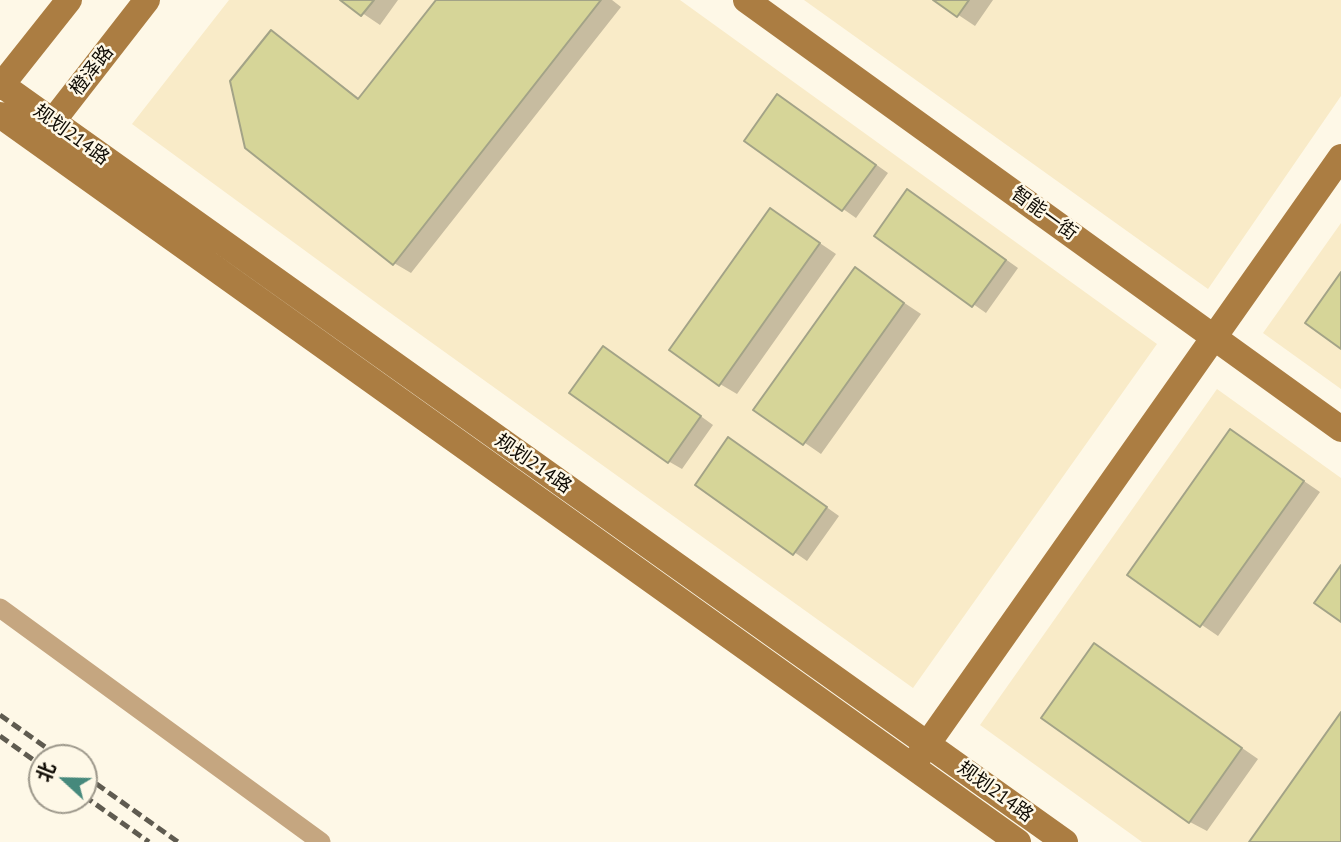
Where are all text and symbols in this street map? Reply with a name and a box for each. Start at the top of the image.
street label: 橙泽路 [65,42,119,100]
street label: 规划214路 [29,100,113,170]
street label: 智能一街 [1007,182,1081,246]
street label: 规划214路 [490,429,576,499]
north arrow [28,744,98,814]
street label: 规划214路 [953,757,1037,827]
text: 北 [31,759,60,785]

